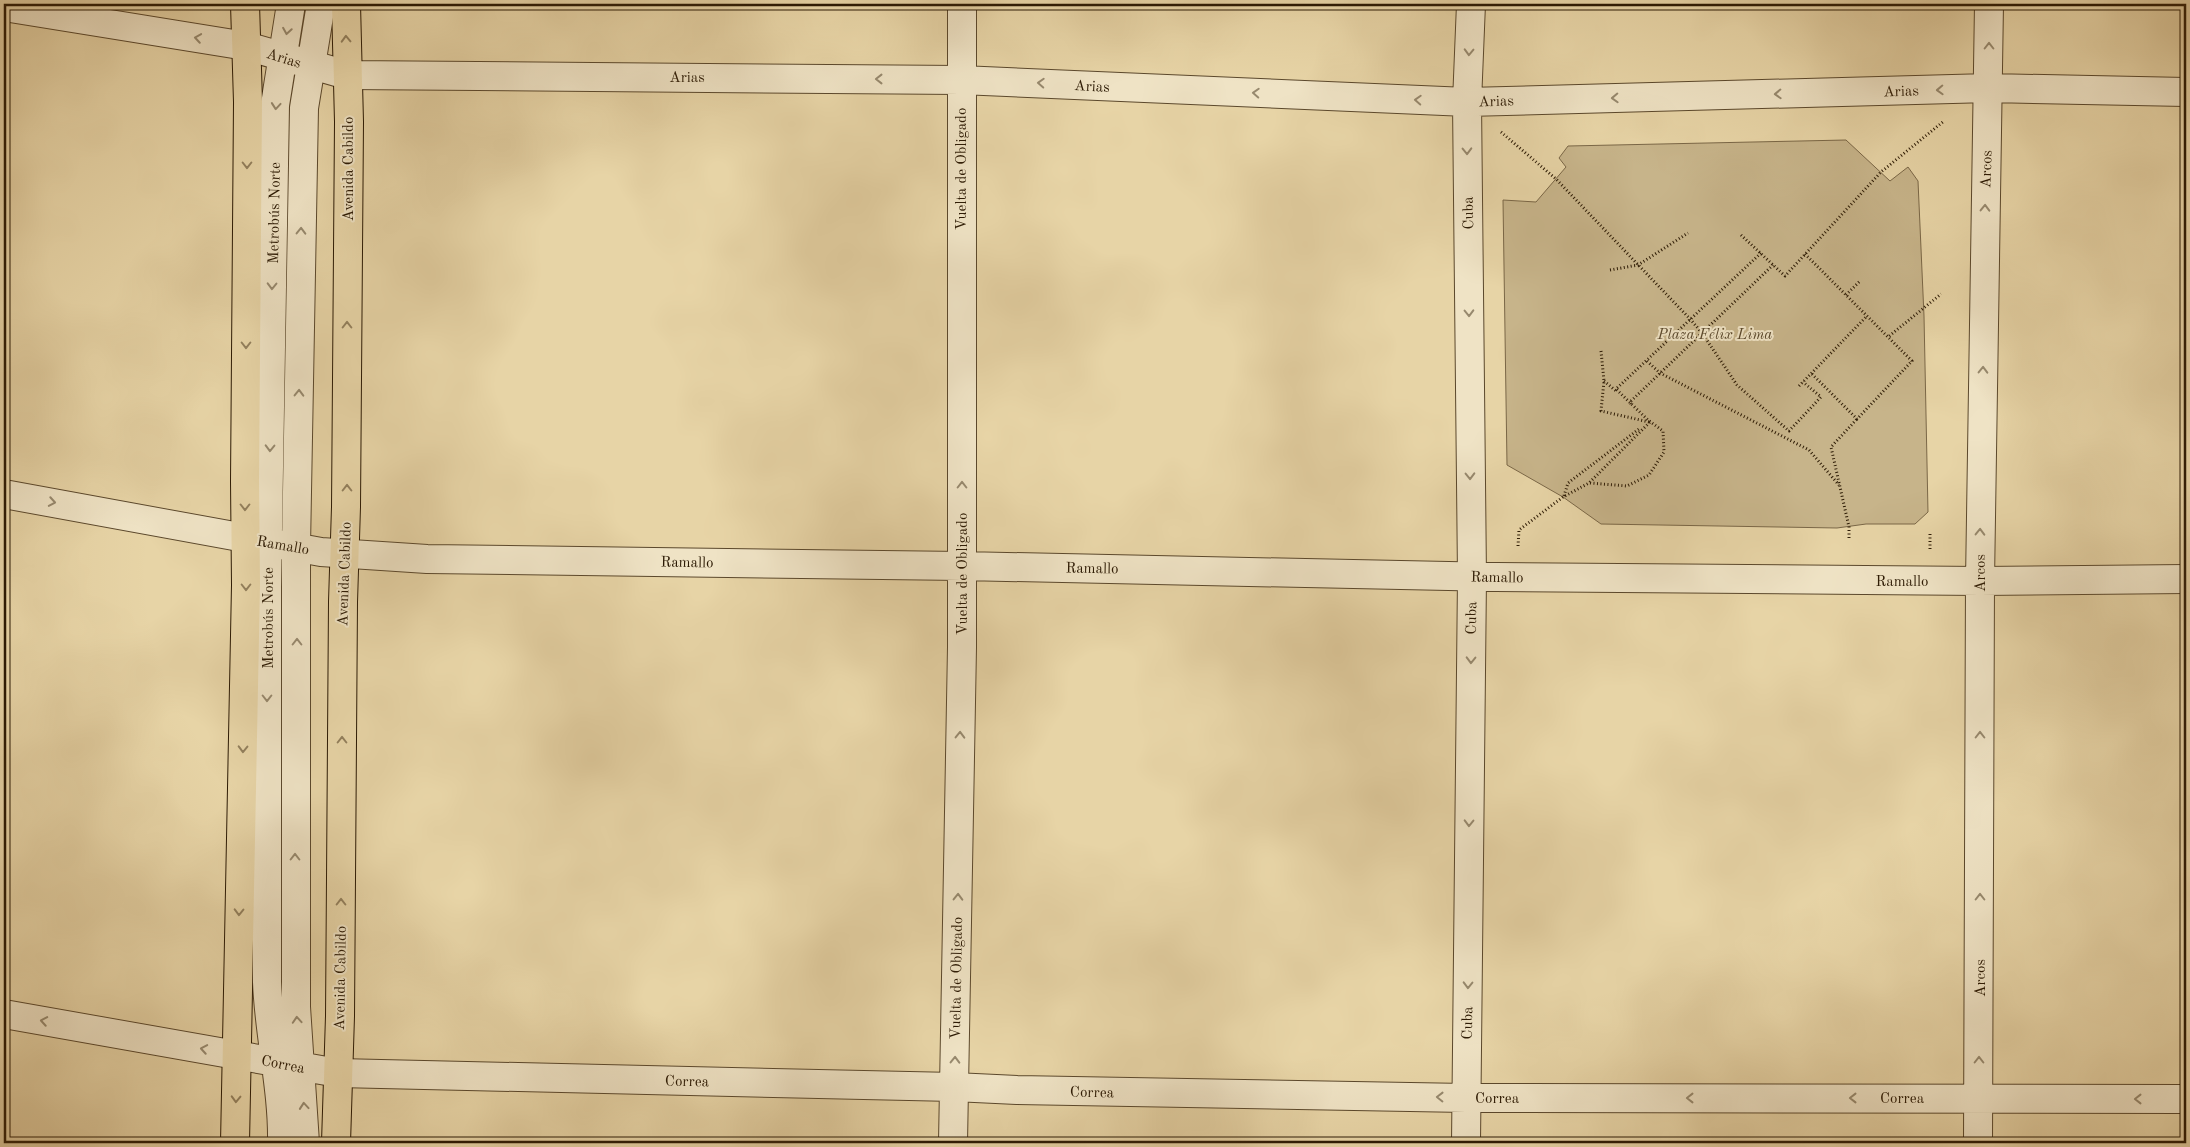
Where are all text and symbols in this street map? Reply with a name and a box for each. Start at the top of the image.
one-way arrow [282,27,293,35]
one-way arrow [194,34,203,44]
one-way arrow [341,35,351,42]
one-way arrow [1984,42,1994,50]
street label: Arias [264,47,303,72]
one-way arrow [1464,49,1474,57]
street label: Arias [669,71,705,86]
one-way arrow [874,74,882,84]
one-way arrow [1037,78,1045,89]
street label: Arias [1074,79,1110,96]
street label: Arias [1883,84,1919,101]
one-way arrow [1936,84,1944,95]
one-way arrow [1252,88,1260,98]
one-way arrow [1773,89,1781,99]
one-way arrow [1611,93,1618,103]
street label: Arias [1478,94,1514,111]
one-way arrow [1414,95,1422,105]
one-way arrow [271,102,282,110]
street label: Vuelta de Obligado [955,108,970,230]
street label: Avenida Cabildo [342,117,357,221]
one-way arrow [1462,148,1472,155]
street label: Arcos [1979,150,1996,188]
one-way arrow [242,162,252,169]
street label: Metrobús Norte [267,162,284,264]
street label: Cuba [1462,196,1477,230]
one-way arrow [1980,203,1990,211]
one-way arrow [296,227,306,234]
one-way arrow [267,282,277,290]
one-way arrow [1464,310,1474,318]
one-way arrow [342,321,352,329]
park label: Plaza Félix Lima [1657,328,1772,343]
one-way arrow [241,342,251,349]
one-way arrow [1978,366,1988,374]
one-way arrow [293,389,304,397]
one-way arrow [264,444,275,452]
one-way arrow [1465,472,1475,480]
one-way arrow [957,480,967,488]
one-way arrow [341,484,352,492]
one-way arrow [47,497,56,507]
one-way arrow [240,504,250,512]
street label: Vuelta de Obligado [956,513,971,635]
street label: Avenida Cabildo [336,521,355,627]
one-way arrow [1975,528,1986,536]
street label: Ramallo [255,534,310,558]
street label: Arcos [1974,554,1989,592]
street label: Ramallo [660,556,714,571]
street label: Ramallo [1065,562,1119,577]
street label: Metrobús Norte [262,567,277,669]
street label: Ramallo [1470,571,1524,586]
street label: Ramallo [1875,575,1929,590]
one-way arrow [241,584,251,591]
street label: Cuba [1465,601,1480,635]
one-way arrow [292,638,302,646]
one-way arrow [1466,657,1476,665]
one-way arrow [262,694,272,702]
one-way arrow [955,730,966,738]
one-way arrow [1975,730,1985,738]
one-way arrow [337,735,347,743]
one-way arrow [238,746,248,754]
one-way arrow [1464,820,1474,827]
one-way arrow [290,853,300,860]
one-way arrow [952,893,963,901]
one-way arrow [1975,893,1985,900]
one-way arrow [336,898,346,906]
one-way arrow [234,908,245,916]
street label: Vuelta de Obligado [949,917,966,1040]
street label: Avenida Cabildo [333,926,350,1031]
street label: Arcos [1974,959,1989,997]
one-way arrow [1463,982,1473,990]
street label: Cuba [1461,1006,1476,1040]
one-way arrow [292,1015,303,1023]
one-way arrow [39,1016,48,1026]
one-way arrow [199,1044,208,1054]
street label: Correa [260,1054,306,1077]
one-way arrow [949,1055,960,1063]
one-way arrow [1974,1055,1984,1063]
street label: Correa [665,1075,710,1090]
street label: Correa [1070,1086,1115,1101]
one-way arrow [1436,1092,1444,1103]
street label: Correa [1475,1092,1520,1107]
street label: Correa [1880,1092,1925,1107]
one-way arrow [1686,1093,1694,1103]
one-way arrow [1848,1093,1856,1103]
one-way arrow [2133,1094,2141,1104]
one-way arrow [231,1096,241,1103]
one-way arrow [299,1101,310,1109]

